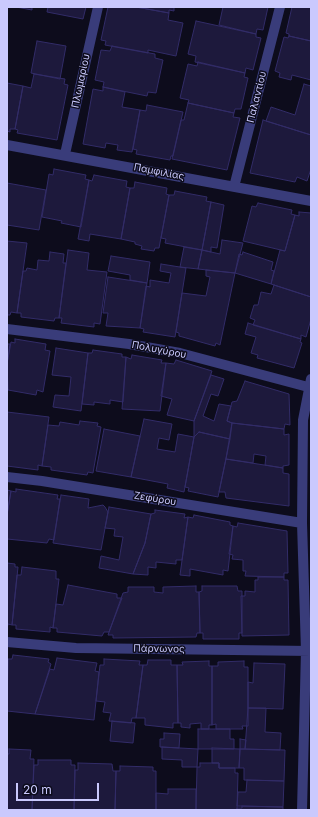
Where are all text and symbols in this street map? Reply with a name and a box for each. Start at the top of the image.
street label: Πλωμαρίου [69,53,93,109]
street label: Παλαντίου [245,70,269,124]
street label: Παμφιλίας [133,161,185,183]
street label: Πολυγύρου [131,339,187,361]
street label: Ζεφύρου [133,490,177,508]
street label: Πάρνωνος [133,643,185,655]
scale bar [18,775,101,801]
text: 20 m [23,782,52,797]

